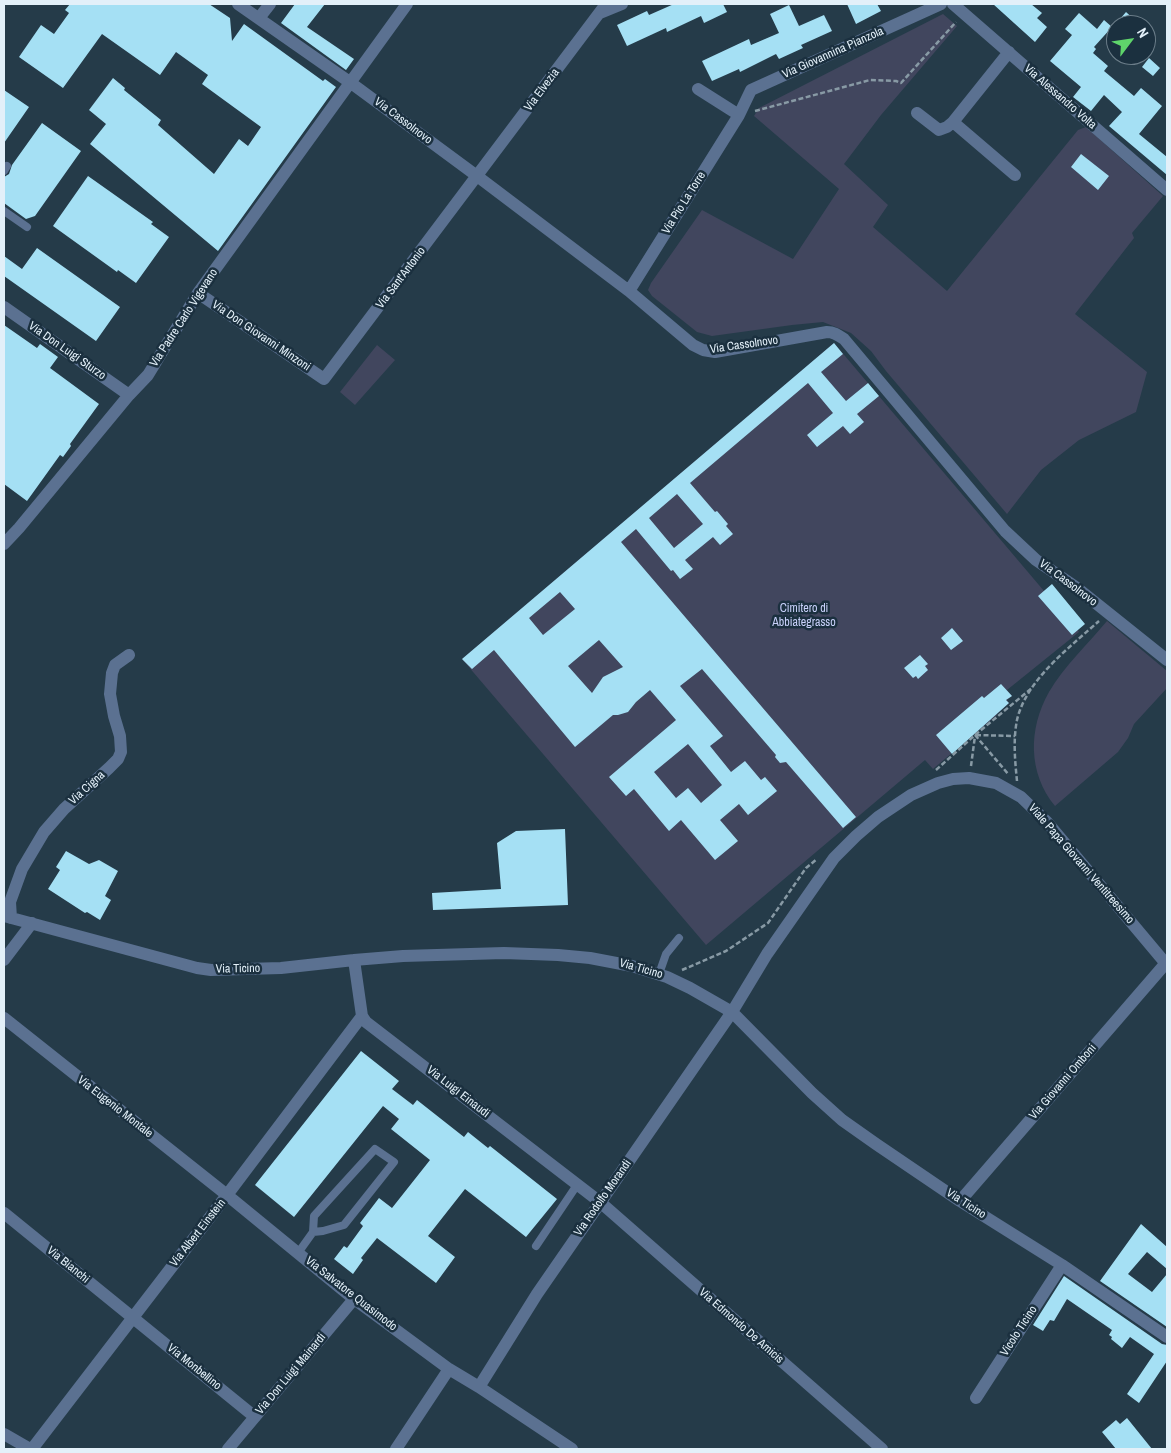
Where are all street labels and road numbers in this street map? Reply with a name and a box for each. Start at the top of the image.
street label: Via Giovannina Pianzola [780,24,886,82]
street label: Via Alessandro Volta [1021,62,1099,132]
street label: Via Elvezia [521,66,563,114]
street label: Via Cassolnovo [371,95,435,147]
street label: Via Pio La Torre [659,169,709,237]
street label: Via Sant'Antonio [373,244,429,312]
street label: Via Padre Carlo Vigevano [147,266,221,370]
street label: Via Don Giovanni Minzoni [209,298,313,374]
street label: Via Don Luigi Sturzo [26,319,108,383]
street label: Via Cassolnovo [709,333,779,357]
street label: Via Cassolnovo [1036,557,1100,609]
street label: Via Cigna [66,768,108,808]
street label: Viale Papa Giovanni Ventitreesimo [1025,801,1137,927]
street label: Via Ticino [618,956,664,982]
street label: Via Ticino [216,961,260,977]
street label: Via Giovanni Omboni [1026,1041,1100,1123]
street label: Via Luigi Einaudi [424,1063,492,1121]
street label: Via Eugenio Montale [74,1073,156,1141]
street label: Via Rodolfo Morandi [571,1157,635,1239]
street label: Via Ticino [943,1186,989,1222]
street label: Via Albert Einstein [167,1196,229,1270]
street label: Via Bianchi [44,1243,92,1287]
street label: Via Salvatore Quasimodo [302,1254,400,1334]
street label: Via Edmondo De Amicis [696,1285,786,1367]
street label: Vicolo Ticino [997,1303,1041,1359]
street label: Via Don Luigi Mainardi [253,1330,329,1418]
street label: Via Monbellino [164,1341,224,1393]

